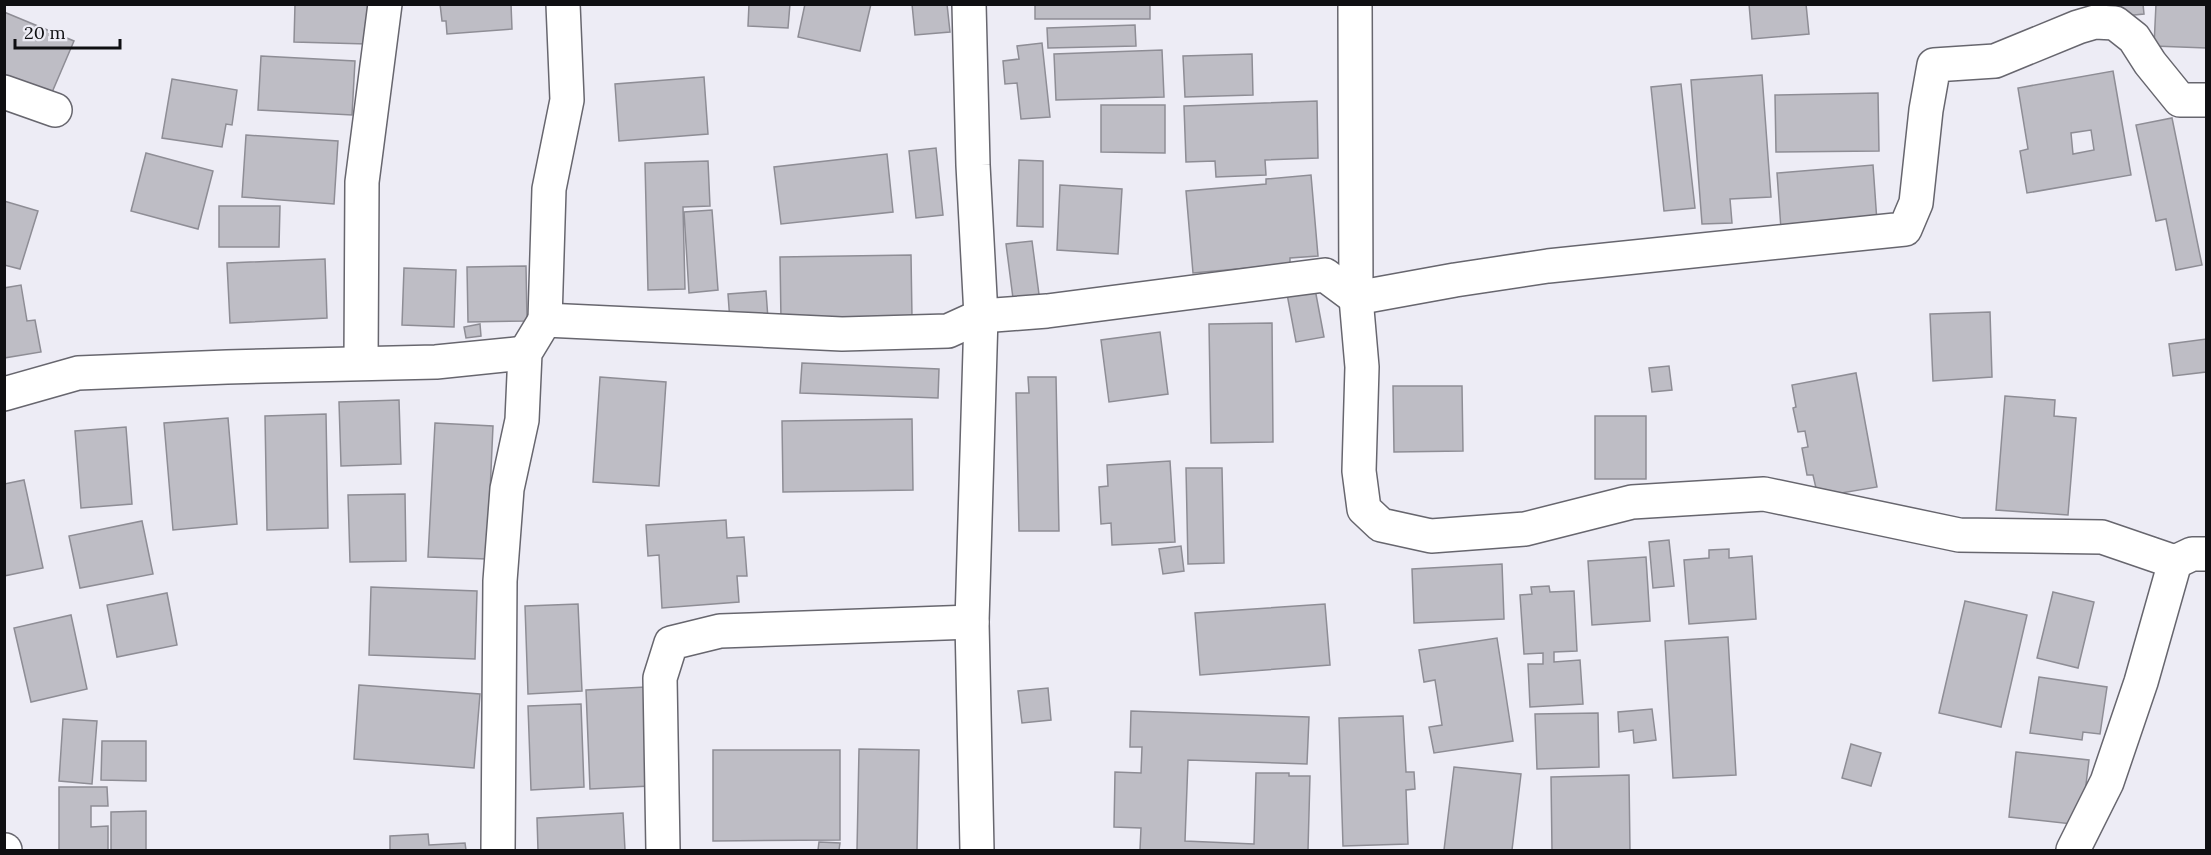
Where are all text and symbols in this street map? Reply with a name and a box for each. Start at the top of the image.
scale bar [15,12,120,50]
text: 20 m [24,21,66,44]

